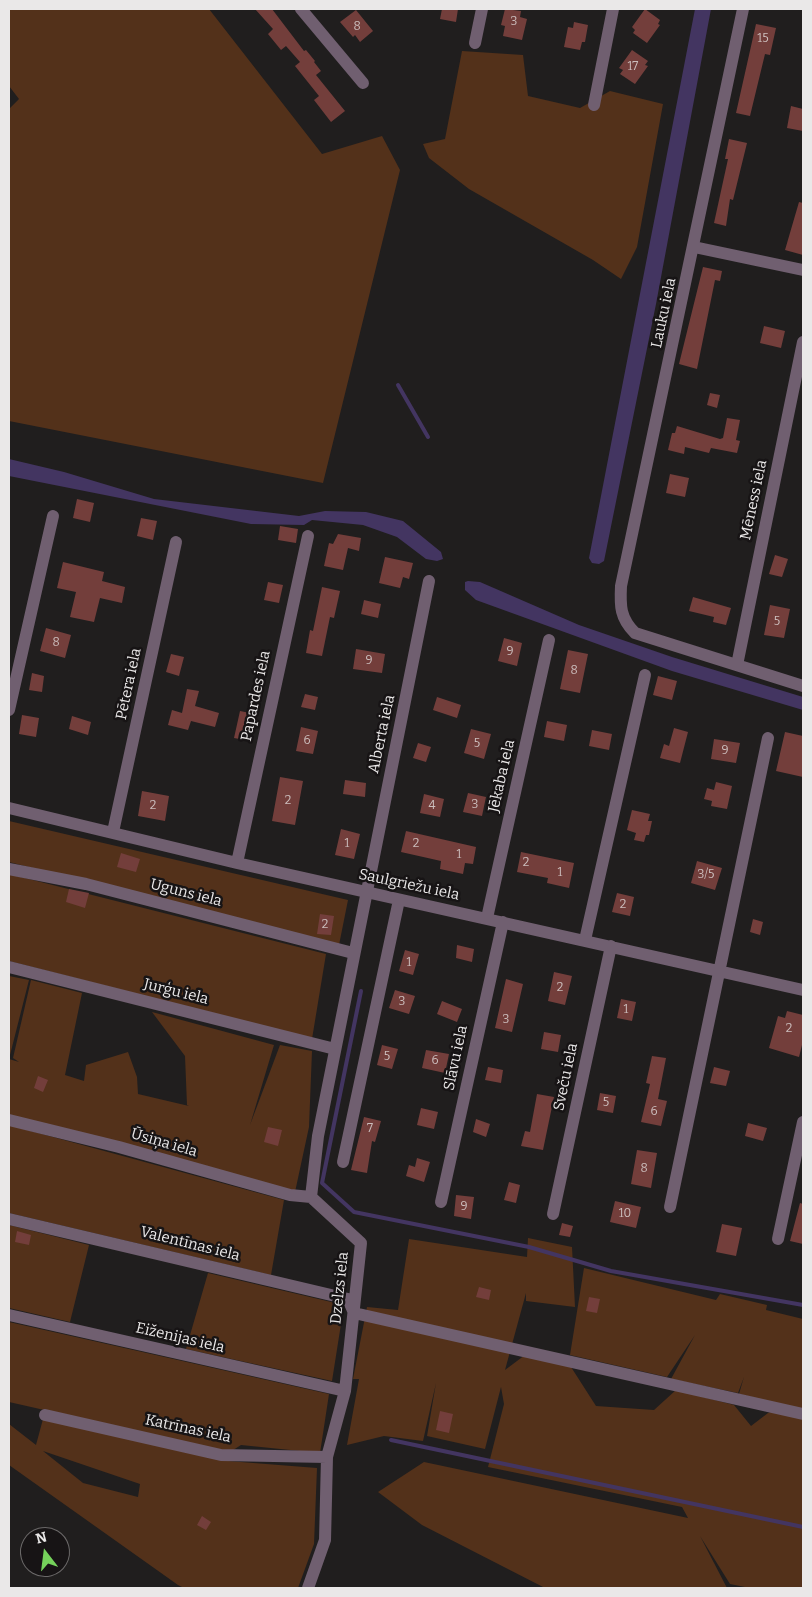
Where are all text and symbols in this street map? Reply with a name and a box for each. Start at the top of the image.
house number: 3 [511,15,517,29]
house number: 8 [353,20,361,34]
house number: 15 [757,32,769,46]
house number: 17 [628,60,638,74]
street label: Lauku iela [648,276,680,350]
street label: Mēness iela [737,458,771,542]
house number: 5 [774,615,780,629]
house number: 8 [52,636,60,650]
house number: 9 [506,645,514,659]
street label: Pētera iela [113,647,145,721]
street label: Papardes iela [238,649,274,743]
house number: 9 [365,654,373,668]
house number: 8 [570,664,578,678]
street label: Alberta iela [365,693,399,775]
house number: 6 [303,734,311,748]
house number: 5 [474,737,480,751]
street label: Jēkaba iela [485,738,519,814]
house number: 9 [721,744,729,758]
house number: 2 [285,794,291,808]
house number: 3 [472,798,478,812]
house number: 2 [150,799,156,813]
house number: 4 [428,799,436,813]
house number: 1 [345,837,349,851]
house number: 2 [413,837,419,851]
house number: 1 [457,848,461,862]
house number: 2 [523,856,529,870]
street label: Saulgriežu iela [357,866,461,904]
house number: 1 [558,866,562,880]
house number: 3/5 [697,868,715,882]
street label: Uguns iela [148,875,224,911]
house number: 2 [620,898,626,912]
house number: 2 [322,918,328,932]
house number: 1 [407,956,411,970]
street label: Jurģu iela [142,975,210,1009]
house number: 2 [557,981,563,995]
house number: 3 [399,995,405,1009]
house number: 1 [624,1003,628,1017]
house number: 3 [503,1013,509,1027]
house number: 2 [786,1022,792,1036]
street label: Slāvu iela [440,1024,472,1092]
street label: Sveču iela [550,1041,582,1113]
house number: 5 [384,1050,390,1064]
house number: 6 [431,1054,439,1068]
house number: 5 [603,1096,609,1110]
house number: 6 [650,1105,658,1119]
house number: 7 [367,1122,373,1136]
street label: Ūsiņa iela [129,1125,199,1161]
house number: 8 [640,1162,648,1176]
house number: 9 [460,1200,468,1214]
house number: 10 [619,1207,631,1221]
street label: Valentīnas iela [138,1223,242,1265]
street label: Dzelzs iela [327,1251,353,1325]
street label: Eiženijas iela [134,1319,226,1357]
street label: Katrīnas iela [143,1411,233,1447]
north arrow [20,1527,70,1577]
text: N [34,1528,49,1548]

